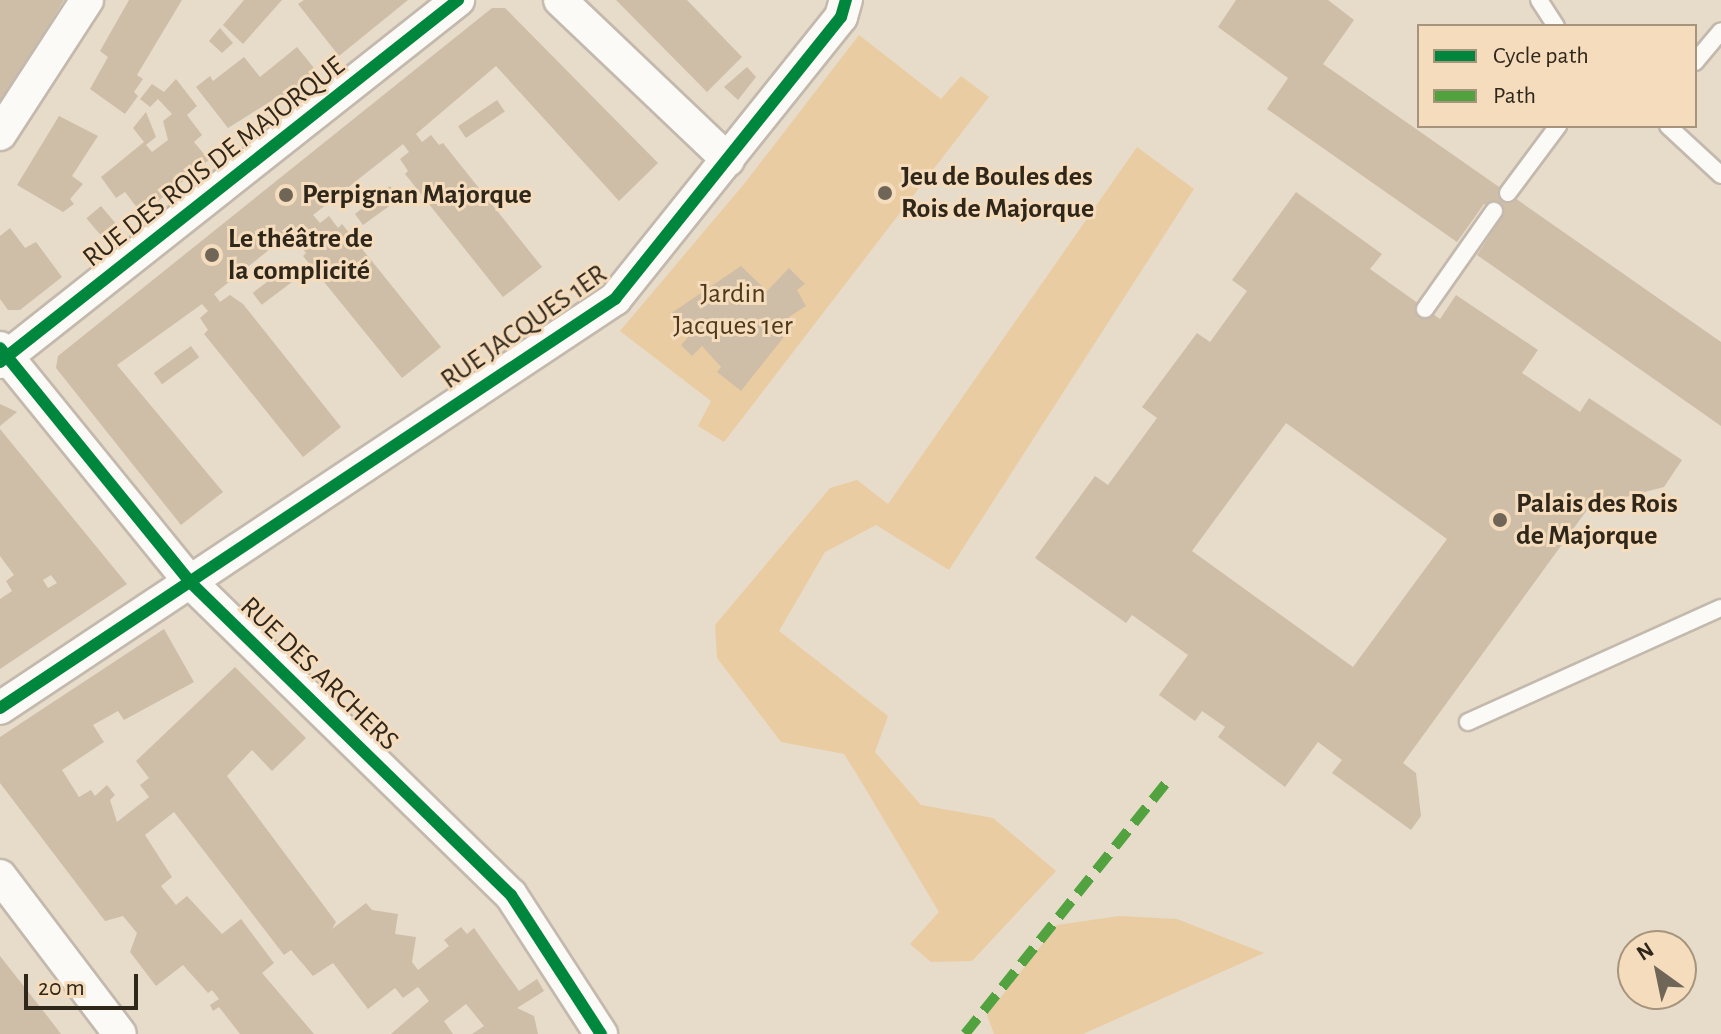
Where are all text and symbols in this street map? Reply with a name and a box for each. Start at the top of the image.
legend [1417,24,1697,128]
text: Cycle path [1493,44,1589,68]
street label: RUE DES ROIS DE MAJORQUE [76,49,352,275]
text: Path [1493,84,1536,108]
place label: Jeu de Boules des Rois de Majorque [901,160,1094,226]
place label: Perpignan Majorque [302,178,532,212]
marker: Jeu de Boules des Rois de Majorque [876,184,894,202]
marker: Perpignan Majorque [277,186,295,204]
place label: Le théâtre de la complicité [228,222,373,288]
marker: Le théâtre de la complicité [203,246,221,264]
street label: RUE JACQUES 1ER [434,257,614,397]
park label: Jardin Jacques 1er [673,277,793,343]
place label: Palais des Rois de Majorque [1516,487,1678,553]
marker: Palais des Rois de Majorque [1491,511,1509,529]
street label: RUE DES ARCHERS [233,590,405,758]
north arrow [1617,930,1697,1010]
text: N [1633,938,1657,965]
scale bar [28,958,142,1008]
text: 20 m [38,976,85,1000]

